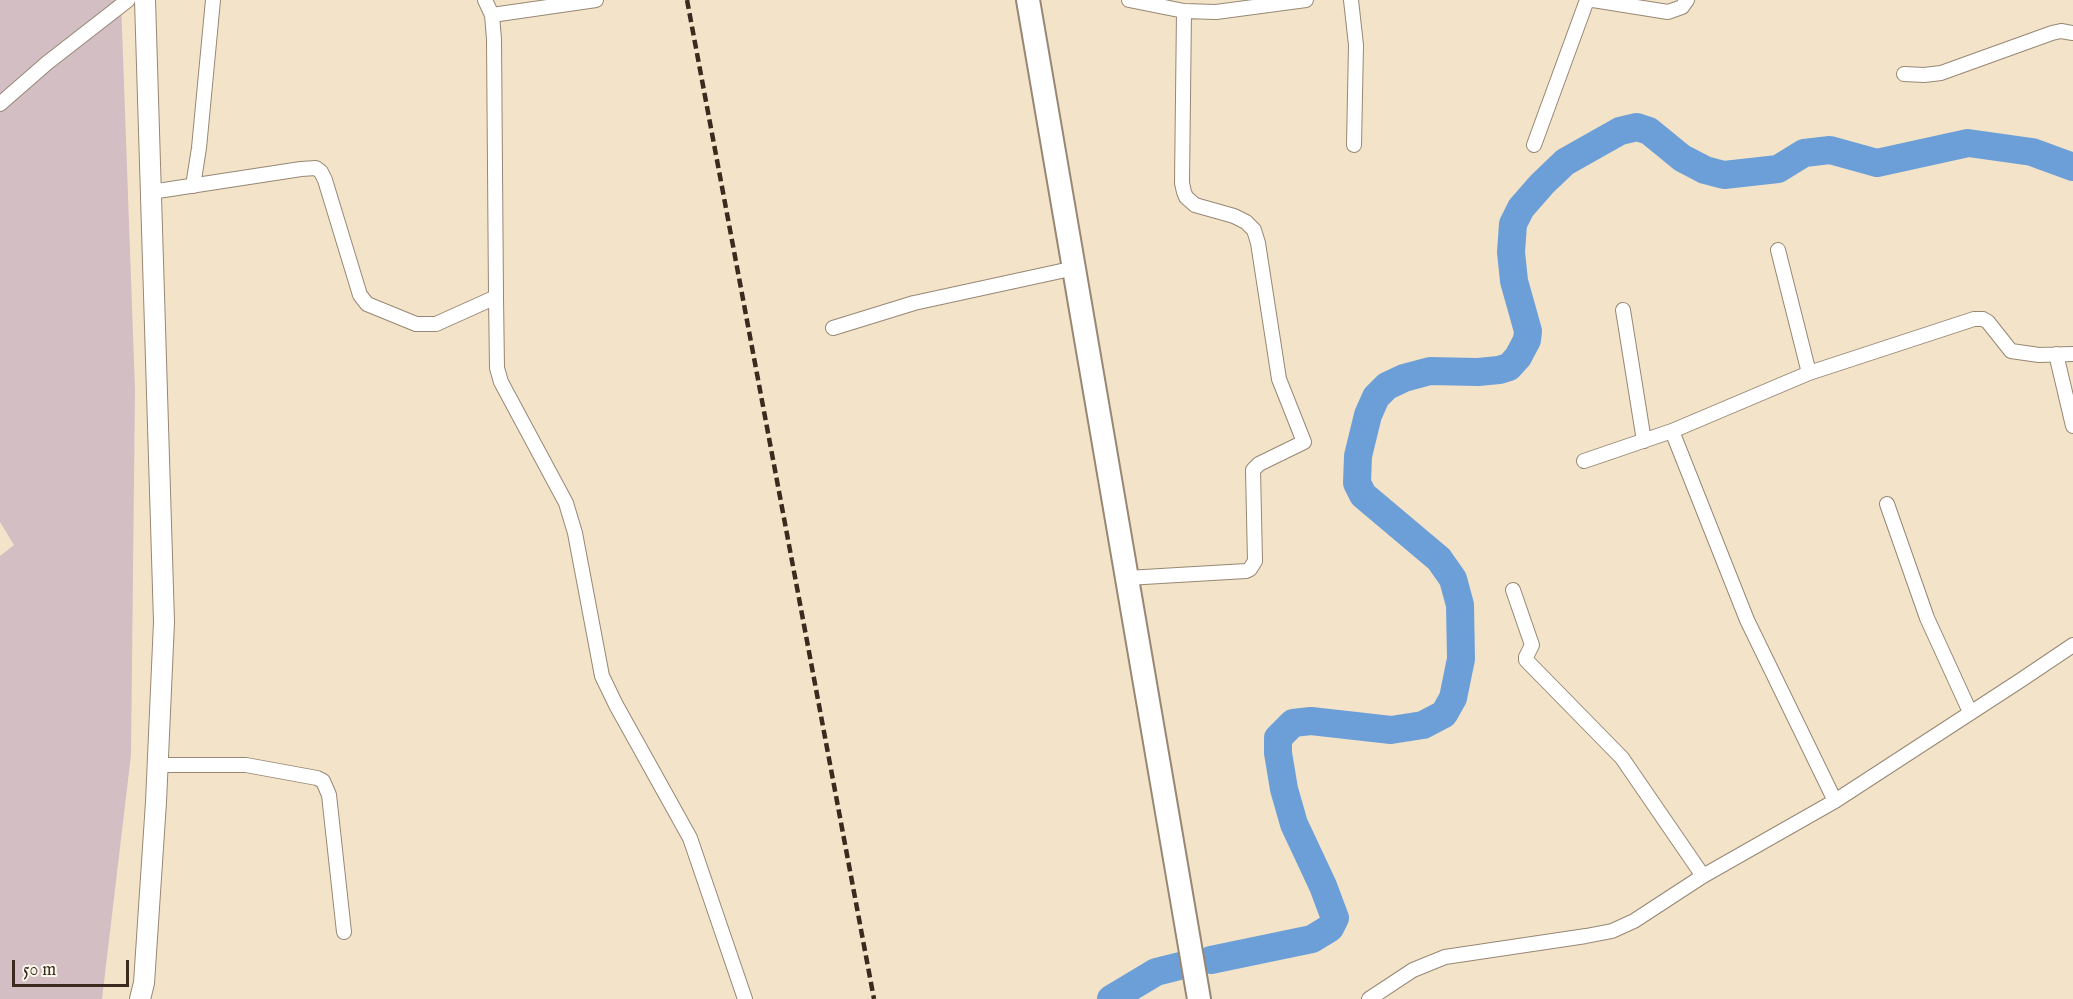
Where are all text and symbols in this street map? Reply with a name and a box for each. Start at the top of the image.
scale bar [15,948,132,986]
text: 50 m [23,959,56,982]

